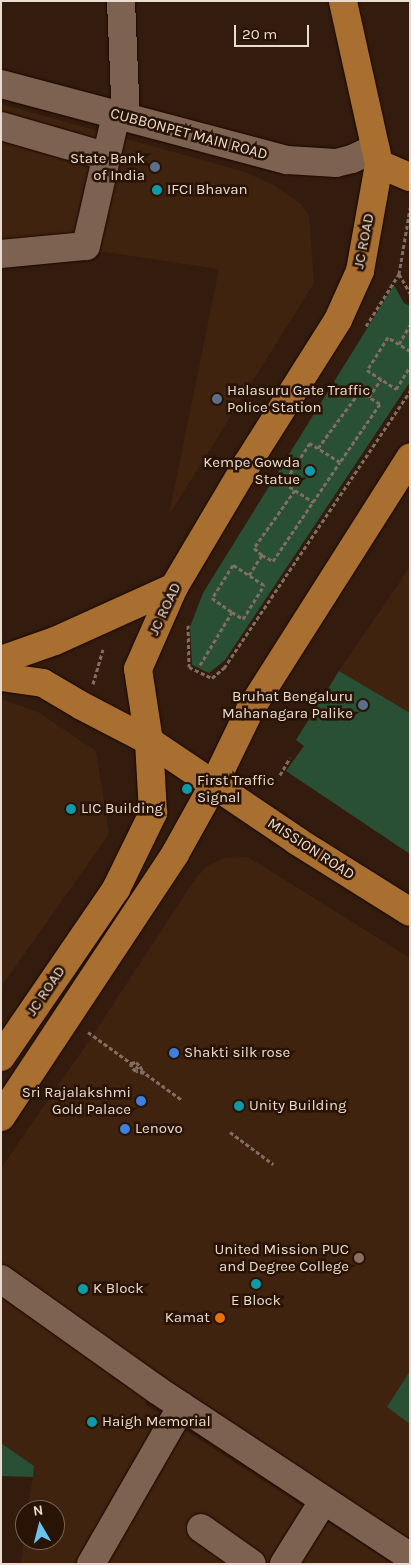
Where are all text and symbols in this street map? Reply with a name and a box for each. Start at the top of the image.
scale bar [236,15,311,47]
text: 20 m [242,25,277,43]
street label: CUBBONPET MAIN ROAD [108,104,270,164]
place label: State Bank of India [70,149,145,184]
marker: State Bank of India [149,161,161,173]
place label: IFCI Bhavan [167,181,247,199]
marker: IFCI Bhavan [151,184,163,196]
street label: JC ROAD [350,212,378,270]
place label: Halasuru Gate Traffic Police Station [227,381,370,416]
marker: Halasuru Gate Traffic Police Station [211,393,223,405]
place label: Kempe Gowda Statue [203,453,300,488]
marker: Kempe Gowda Statue [304,465,316,477]
street label: JC ROAD [145,580,185,638]
place label: Bruhat Bengaluru Mahanagara Palike [222,687,353,722]
marker: Bruhat Bengaluru Mahanagara Palike [357,699,369,711]
place label: First Traffic Signal [197,771,274,806]
marker: First Traffic Signal [181,783,193,795]
place label: LIC Building [81,800,163,818]
marker: LIC Building [65,803,77,815]
street label: MISSION ROAD [264,814,358,884]
street label: JC ROAD [23,963,69,1019]
place label: Shakti silk rose [184,1044,290,1062]
marker: Shakti silk rose [168,1047,180,1059]
place label: Sri Rajalakshmi Gold Palace [22,1083,131,1118]
marker: Sri Rajalakshmi Gold Palace [135,1095,147,1107]
place label: Unity Building [249,1097,346,1115]
marker: Unity Building [233,1100,245,1112]
place label: Lenovo [135,1120,183,1138]
marker: Lenovo [119,1123,131,1135]
place label: United Mission PUC and Degree College [214,1240,349,1275]
marker: United Mission PUC and Degree College [353,1252,365,1264]
marker: E Block [250,1278,262,1290]
place label: K Block [93,1280,144,1298]
marker: K Block [77,1283,89,1295]
place label: E Block [231,1292,281,1310]
place label: Kamat [165,1309,210,1327]
marker: Kamat [214,1312,226,1324]
place label: Haigh Memorial [102,1413,211,1431]
marker: Haigh Memorial [86,1416,98,1428]
north arrow [15,1500,65,1550]
text: N [32,1502,44,1520]

